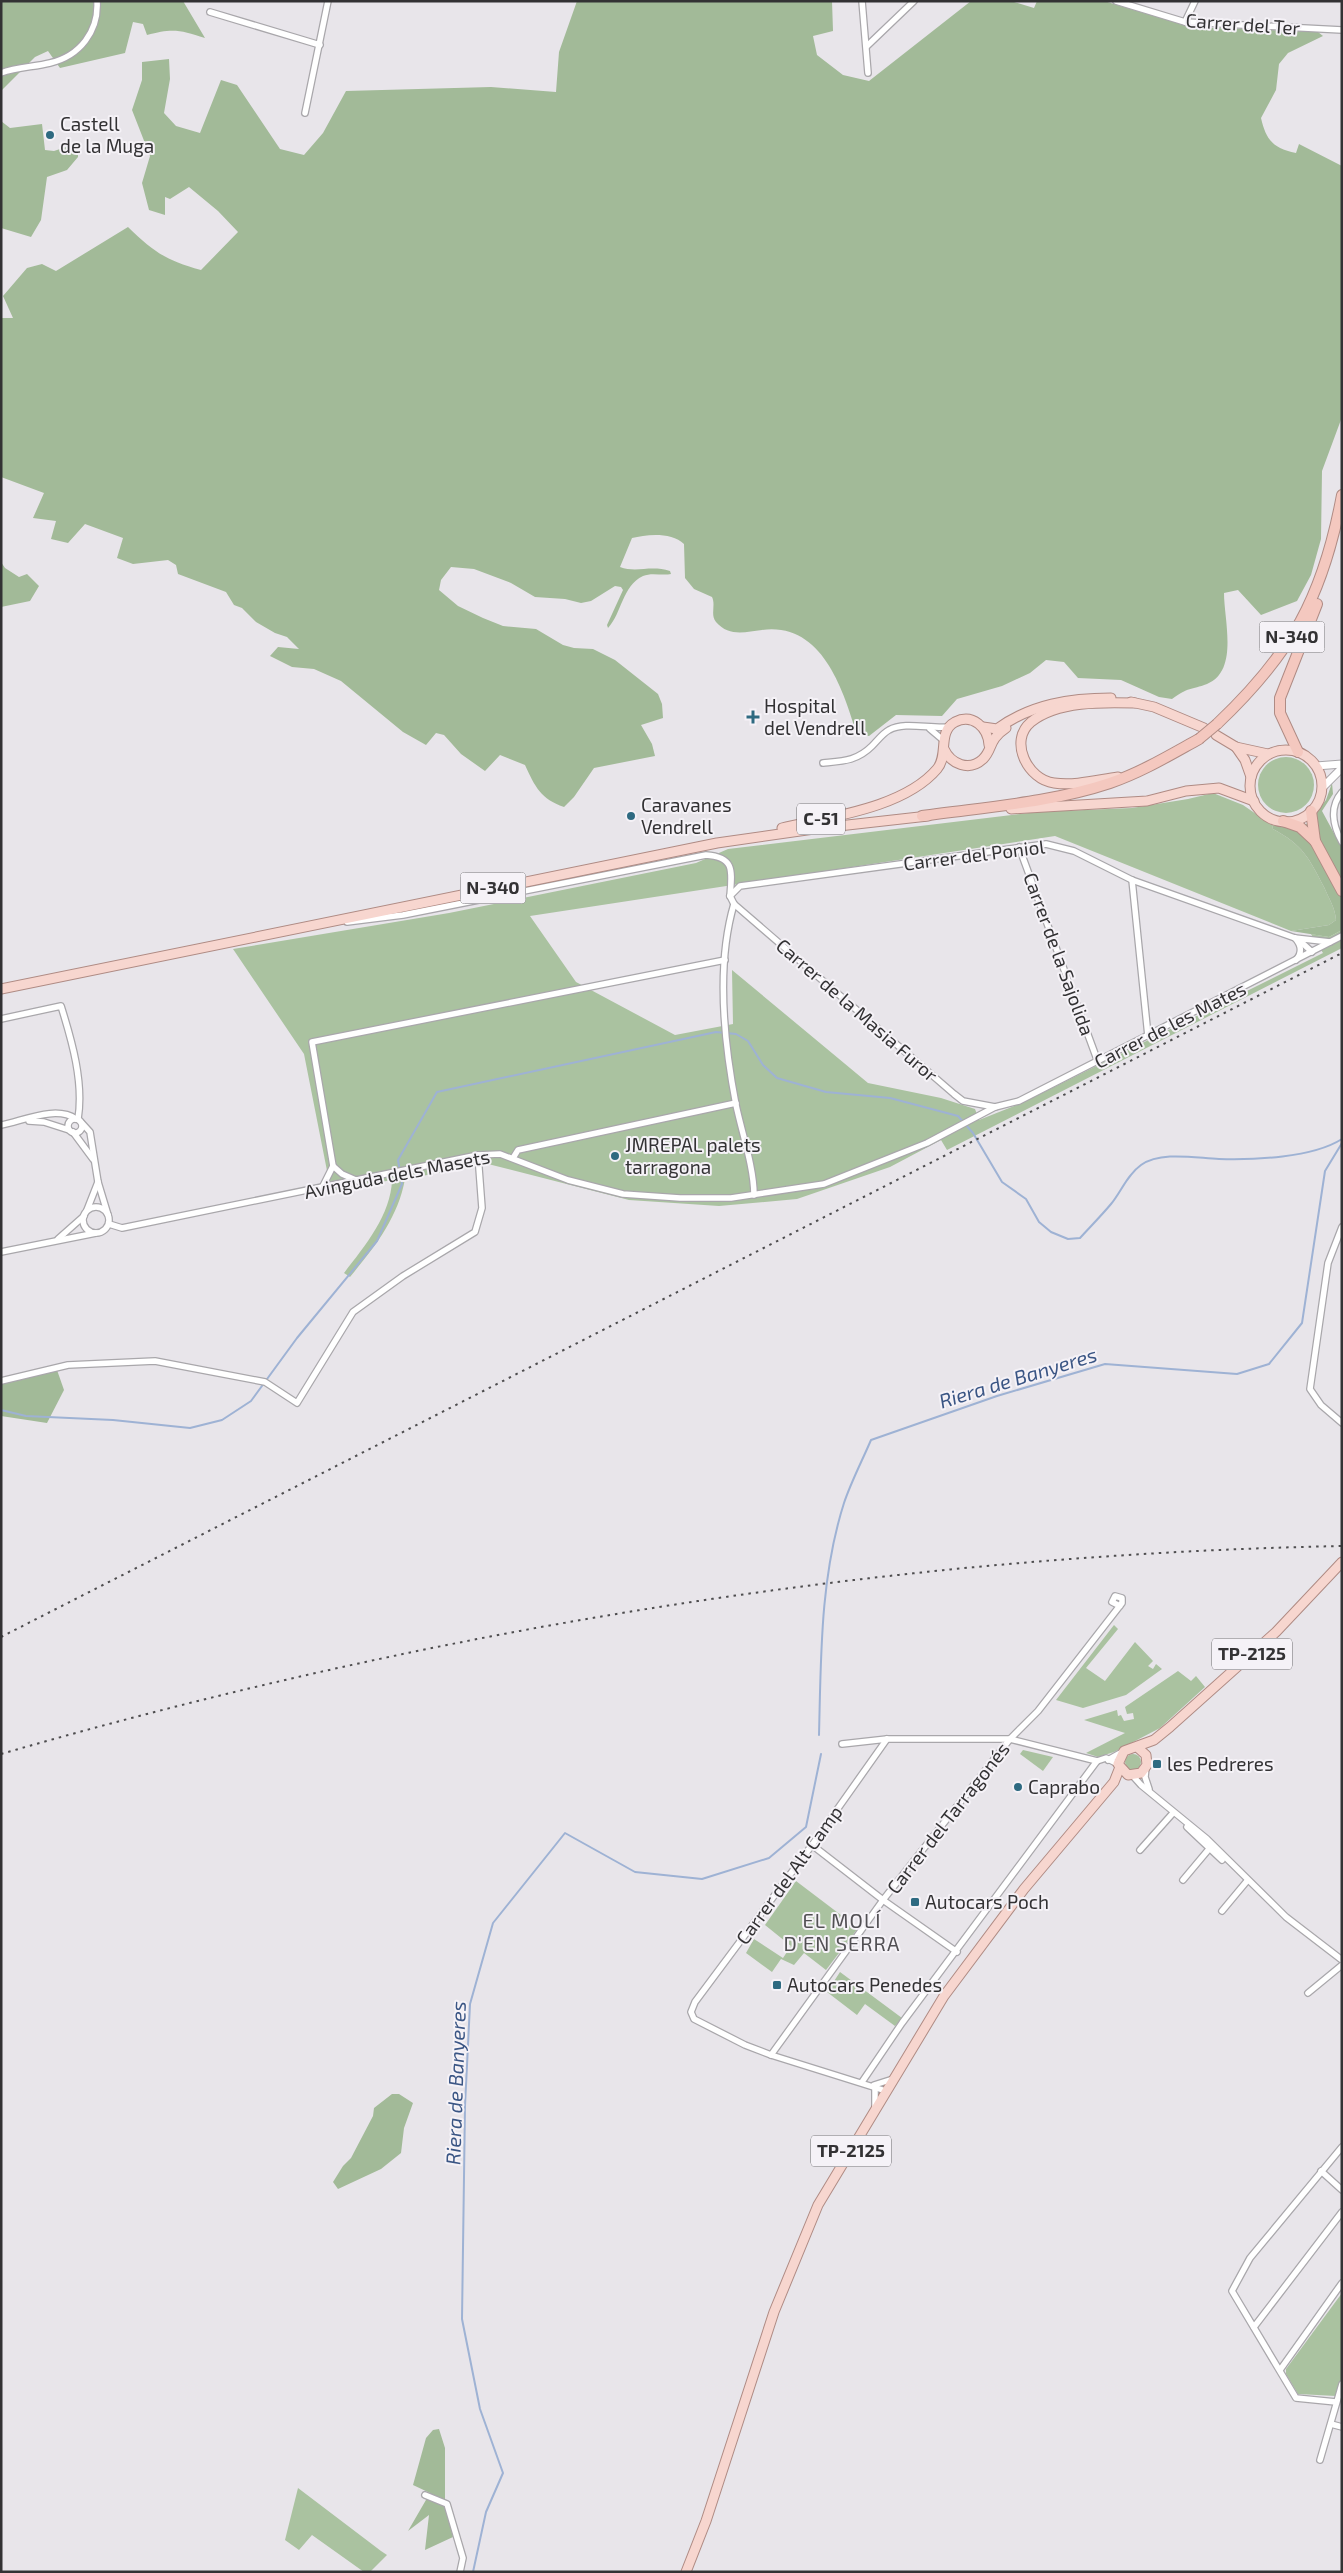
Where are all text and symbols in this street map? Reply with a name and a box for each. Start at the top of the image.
street label: Carrer del Ter [1185,8,1301,39]
place label: Castell de la Muga [60,112,154,157]
marker: Castell de la Muga [44,129,56,141]
road number: N-340 [1260,622,1324,652]
place label: Hospital del Vendrell [764,694,866,739]
marker: Hospital del Vendrell [746,710,760,724]
place label: Caravanes Vendrell [641,793,732,838]
road number: C-51 [797,804,845,834]
marker: Caravanes Vendrell [625,810,637,822]
street label: Carrer del Poniol [902,834,1046,875]
street label: Carrer de la Sajolida [1019,869,1100,1039]
road number: N-340 [460,872,526,904]
street label: Carrer de la Masia Furor [772,933,943,1086]
street label: Carrer de les Mates [1090,976,1249,1073]
place label: JMREPAL palets tarragona [625,1133,761,1178]
street label: Avinguda dels Masets [302,1144,492,1203]
marker: JMREPAL palets tarragona [609,1150,621,1162]
water label: Riera de Banyeres [936,1342,1100,1413]
road number: TP-2125 [1212,1638,1292,1670]
street label: Carrer del Tarragonés [881,1738,1014,1898]
place label: les Pedreres [1167,1752,1274,1775]
marker: les Pedreres [1151,1758,1163,1770]
place label: Caprabo [1028,1775,1100,1798]
marker: Caprabo [1012,1781,1024,1793]
street label: Carrer del Alt Camp [731,1801,847,1948]
place label: Autocars Poch [925,1890,1049,1913]
marker: Autocars Poch [909,1896,921,1908]
district label: EL MOLÍ D'EN SERRA [784,1908,900,1955]
place label: Autocars Penedes [787,1973,942,1996]
marker: Autocars Penedes [771,1979,783,1991]
water label: Riera de Banyeres [440,2001,471,2165]
road number: TP-2125 [811,2136,891,2166]

